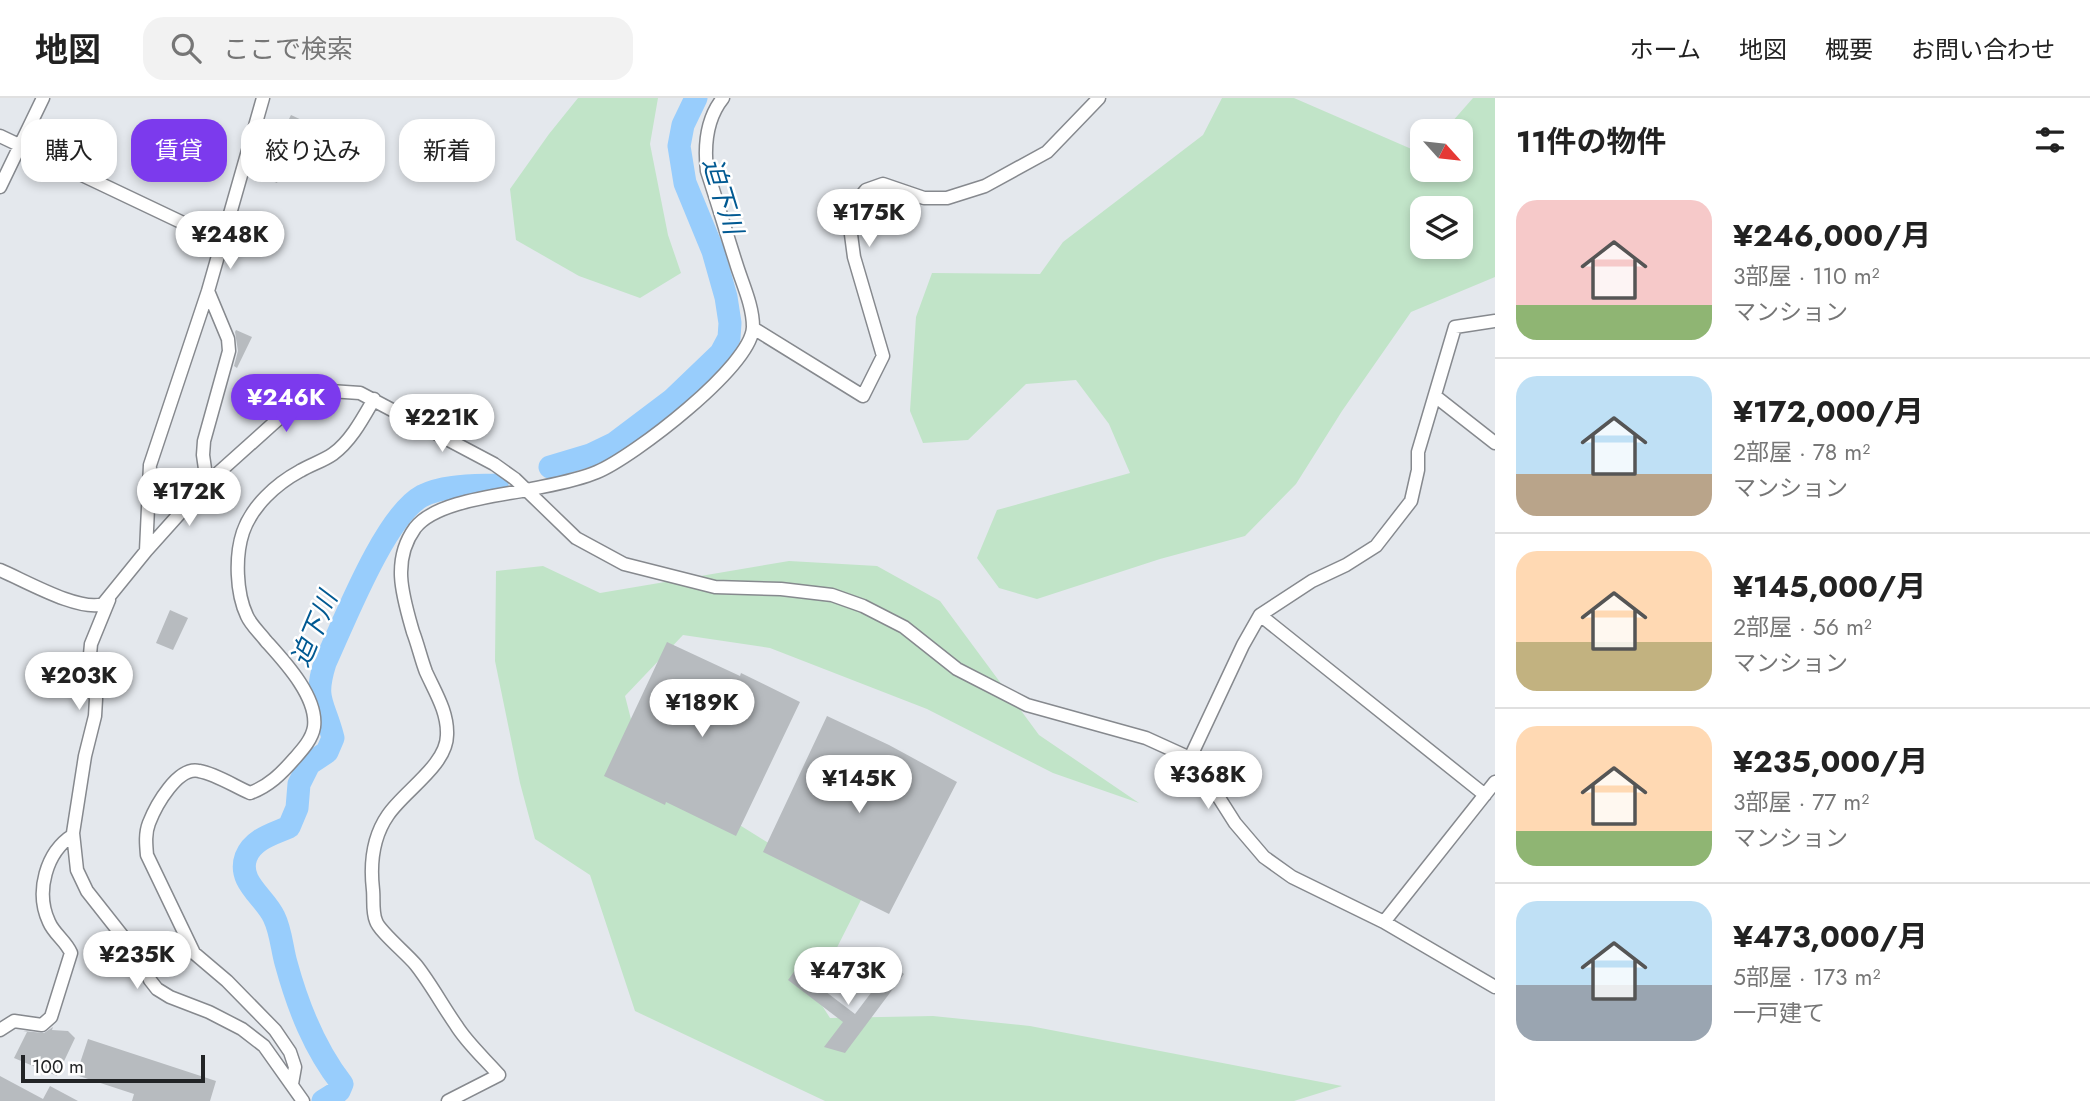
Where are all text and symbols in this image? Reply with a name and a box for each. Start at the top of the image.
search box [143,17,633,80]
text: 地図 [35,26,101,73]
icon: search [167,29,205,67]
text: ここで検索 [223,30,353,68]
text: ホーム [1630,32,1701,67]
text: 地図 [1739,32,1787,67]
text: 概要 [1825,32,1873,67]
text: お問い合わせ [1911,32,2055,67]
chip: 購入 [21,119,117,182]
chip: 賃貸 [131,119,227,182]
chip: 絞り込み [241,119,385,182]
chip: 新着 [399,119,495,182]
north arrow [1410,119,1474,182]
map controls [1410,119,1473,259]
text: 11件の物件 [1516,120,1667,163]
icon: filters [2031,121,2069,159]
water label: 迫下川 [693,153,753,242]
pin: ¥175K [820,190,918,249]
text: ¥175K [833,195,905,229]
button: layers [1410,196,1473,259]
pin: ¥248K [181,212,279,271]
text: ¥246,000/月 [1733,214,1931,257]
text: ¥248K [191,217,269,251]
icon: home [1572,228,1656,312]
text: 3部屋 · 110 m² [1733,259,1880,293]
text: マンション [1733,295,1848,329]
pin: ¥246K [237,374,335,434]
text: ¥246K [247,380,325,414]
text: ¥172,000/月 [1733,390,1924,433]
pin: ¥221K [393,394,491,454]
text: ¥221K [405,400,479,434]
icon: home [1572,404,1656,488]
text: 2部屋 · 78 m² [1733,435,1870,469]
pin: ¥172K [140,468,238,528]
text: マンション [1733,471,1848,505]
text: ¥172K [153,474,225,508]
text: ¥145,000/月 [1733,565,1926,608]
icon: home [1572,579,1656,663]
water label: 迫下川 [281,583,348,672]
text: 2部屋 · 56 m² [1733,610,1872,644]
text: マンション [1733,646,1848,680]
pin: ¥203K [30,652,128,712]
text: ¥203K [41,658,117,692]
pin: ¥189K [653,680,751,739]
text: ¥189K [666,685,738,719]
text: ¥235,000/月 [1733,740,1928,783]
pin: ¥368K [1159,752,1257,811]
icon: home [1572,754,1656,838]
pin: ¥145K [810,756,908,815]
text: ¥368K [1170,757,1246,791]
text: ¥145K [822,761,896,795]
text: 3部屋 · 77 m² [1733,785,1869,819]
text: マンション [1733,821,1848,855]
text: ¥473,000/月 [1733,915,1928,958]
icon: home [1572,929,1656,1013]
pin: ¥235K [88,932,186,991]
text: ¥235K [99,937,175,971]
pin: ¥473K [799,948,897,1007]
text: ¥473K [810,953,886,987]
text: 5部屋 · 173 m² [1733,960,1880,994]
text: 一戸建て [1733,996,1825,1030]
scale bar [21,1052,205,1084]
text: 100 m [32,1053,84,1080]

